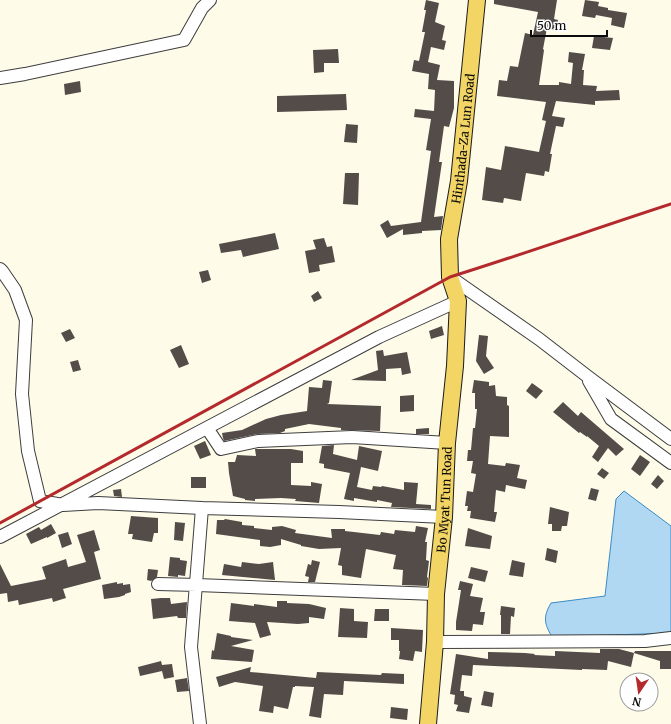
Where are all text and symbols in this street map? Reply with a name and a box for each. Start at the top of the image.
scale bar [531,12,607,38]
text: 50 m [537,18,566,33]
street label: Hinthada-Za Lun Road [448,73,477,205]
street label: Bo Myat Tun Road [433,446,454,553]
north arrow [619,672,659,712]
text: N [631,694,643,710]

